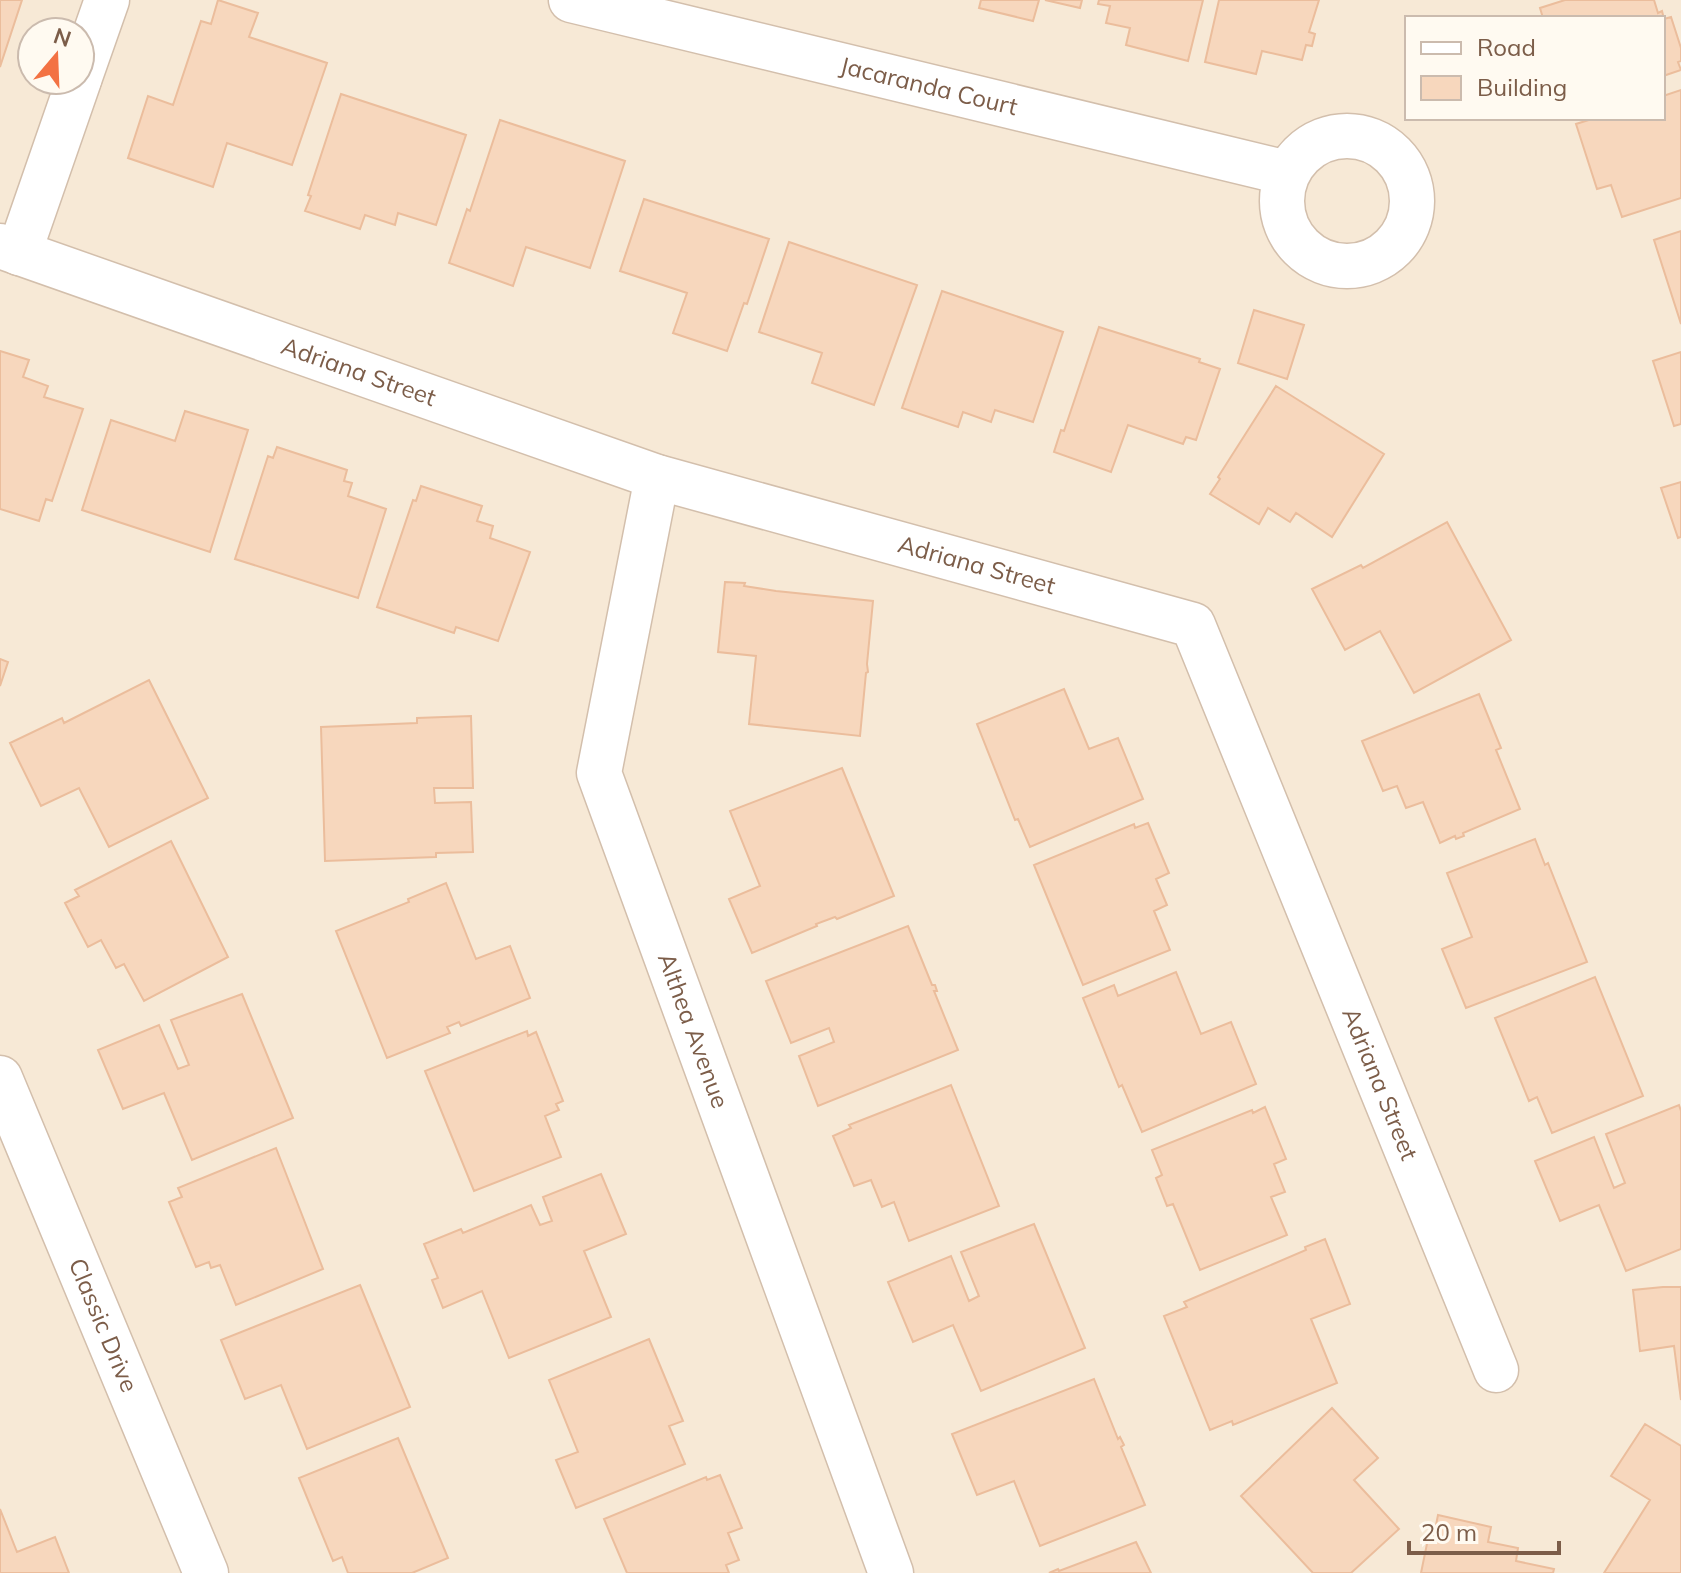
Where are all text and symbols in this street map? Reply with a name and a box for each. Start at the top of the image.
north arrow [16,16,96,96]
legend [1405,16,1665,120]
text: N [50,21,75,53]
text: Road [1477,32,1536,62]
street label: Jacaranda Court [837,50,1021,121]
text: Building [1477,72,1567,102]
street label: Adriana Street [277,330,440,412]
street label: Adriana Street [895,528,1059,600]
street label: Althea Avenue [652,949,736,1112]
street label: Adriana Street [1336,1003,1425,1164]
street label: Classic Drive [63,1254,145,1396]
scale bar [1409,1505,1559,1555]
text: 20 m [1421,1517,1477,1547]

